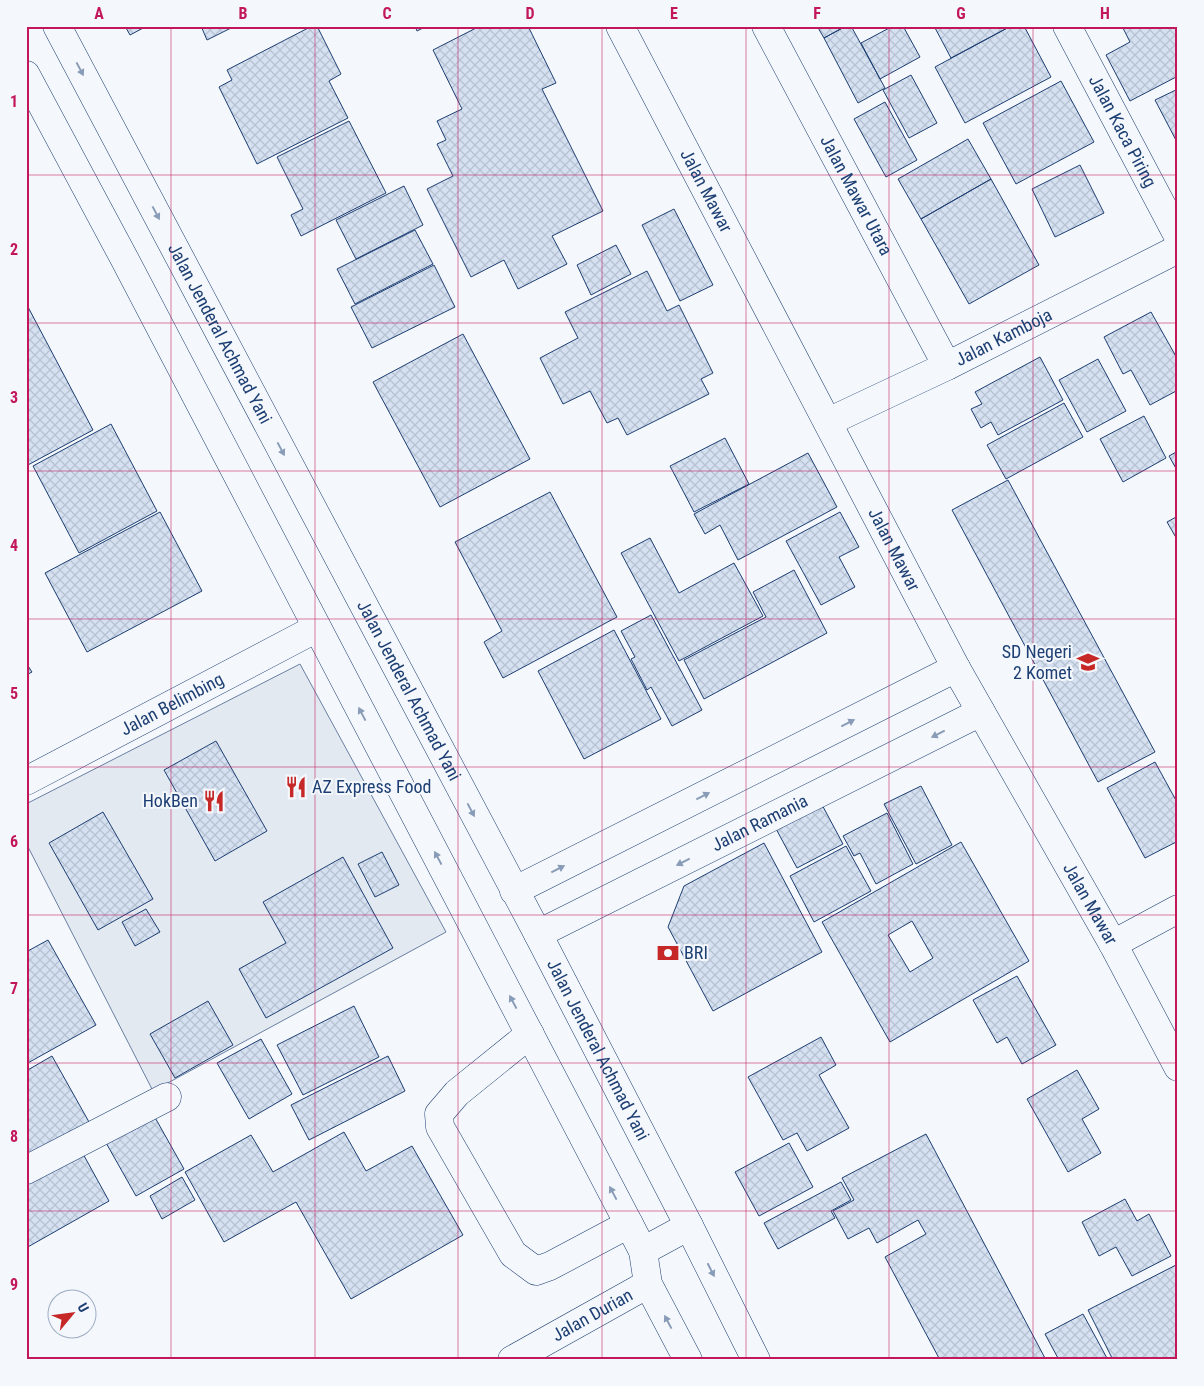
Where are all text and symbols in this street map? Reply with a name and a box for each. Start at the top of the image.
text: A [94,4,104,23]
text: B [239,4,248,23]
text: C [382,4,392,23]
text: D [525,4,535,23]
text: E [670,4,678,23]
text: F [813,4,821,23]
text: G [956,4,966,23]
text: H [1100,4,1110,23]
one-way arrow [76,62,84,77]
street label: Jalan Kaca Piring [1085,71,1161,191]
text: 1 [10,92,18,111]
street label: Jalan Mawar Utara [816,132,897,259]
street label: Jalan Mawar [676,145,737,236]
one-way arrow [152,206,160,220]
street label: Jalan Jenderal Achmad Yani [164,239,277,427]
text: 2 [10,240,18,259]
street label: Jalan Kamboja [952,304,1055,370]
text: 3 [10,388,18,407]
one-way arrow [277,442,285,457]
street label: Jalan Mawar [864,504,925,595]
text: 4 [10,536,18,555]
street label: Jalan Jenderal Achmad Yani [353,596,466,784]
place label: SD Negeri 2 Komet [1002,641,1072,683]
school or university icon: SD Negeri 2 Komet [1075,649,1101,675]
street label: Jalan Belimbing [117,668,227,740]
text: 5 [10,684,18,703]
one-way arrow [358,707,366,721]
one-way arrow [841,718,855,726]
one-way arrow [930,730,945,738]
restaurant icon: AZ Express Food [283,774,309,800]
place label: AZ Express Food [312,776,431,797]
restaurant icon: HokBen [201,788,227,814]
place label: HokBen [143,790,198,811]
street label: Jalan Ramania [708,790,811,855]
one-way arrow [696,792,710,800]
one-way arrow [467,803,476,816]
text: 6 [10,832,18,851]
one-way arrow [433,851,442,865]
one-way arrow [676,858,690,866]
street label: Jalan Mawar [1059,859,1123,949]
one-way arrow [551,865,565,873]
bank icon: BRI [655,940,681,966]
place label: BRI [684,942,708,963]
street label: Jalan Jenderal Achmad Yani [543,955,654,1144]
text: 7 [10,979,18,998]
one-way arrow [509,995,517,1009]
text: 8 [10,1127,18,1146]
one-way arrow [609,1185,617,1200]
one-way arrow [707,1262,715,1277]
text: 9 [10,1275,18,1294]
street label: Jalan Durian [548,1284,636,1346]
north arrow [48,1288,98,1338]
text: U [74,1300,92,1315]
one-way arrow [664,1315,672,1329]

